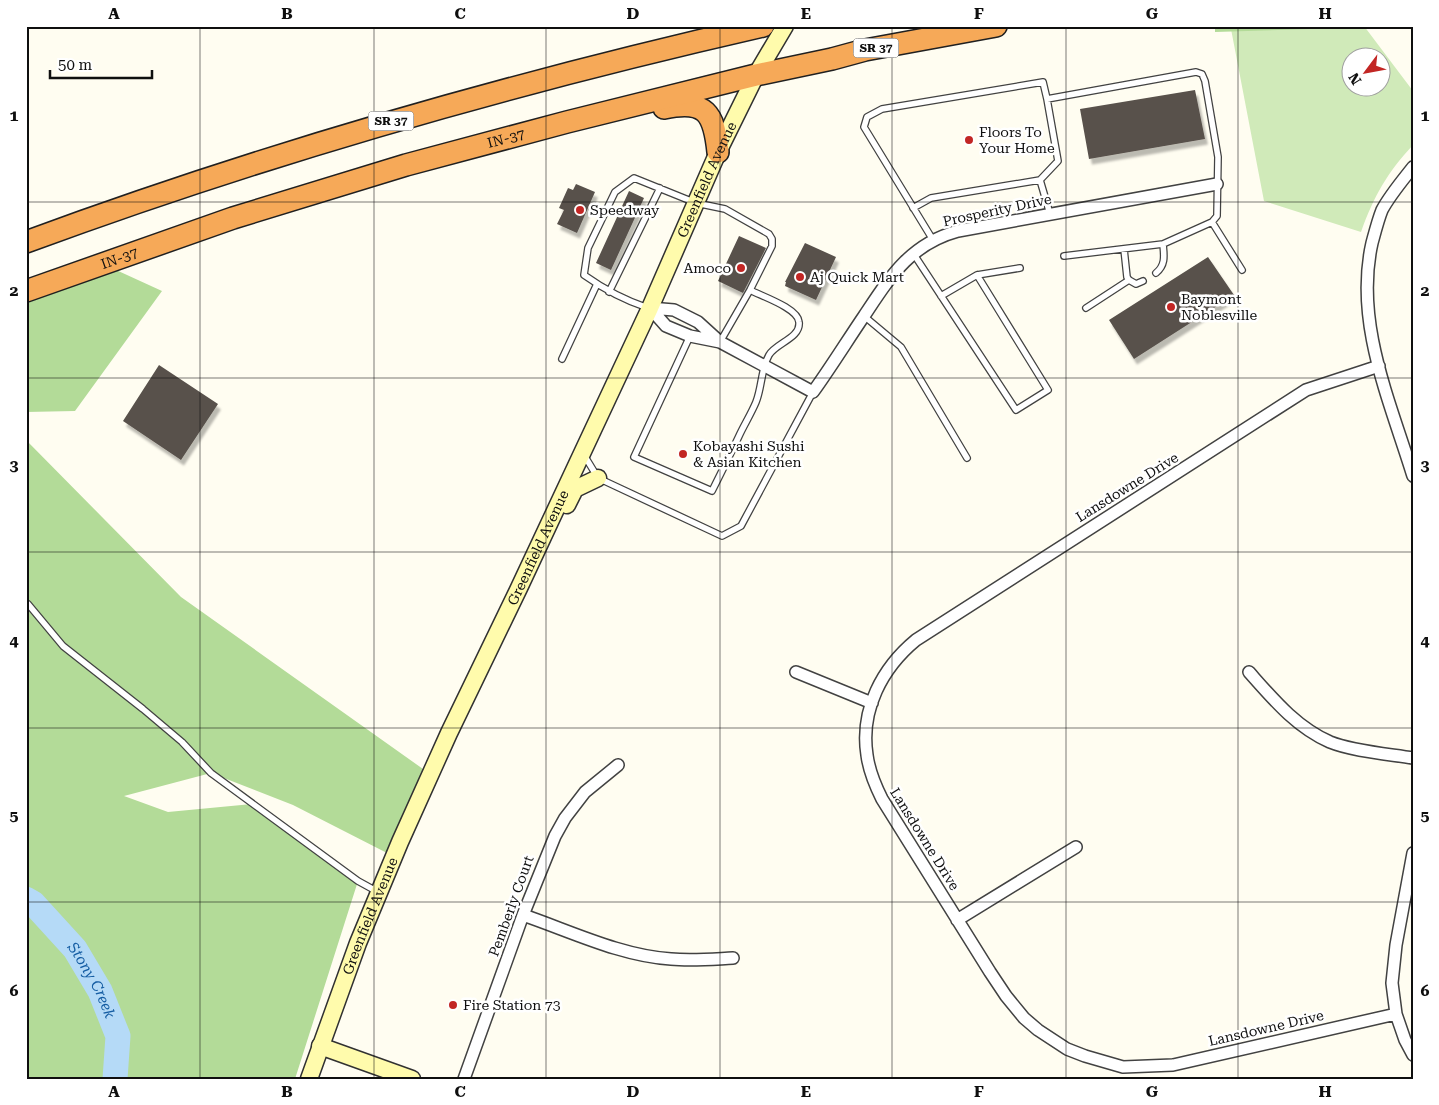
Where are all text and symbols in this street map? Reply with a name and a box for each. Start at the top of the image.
text: A [108,4,120,23]
text: B [281,4,293,23]
text: C [454,4,466,23]
text: D [627,4,640,23]
text: E [801,4,811,23]
text: F [974,4,984,23]
text: G [1146,4,1159,23]
text: H [1318,4,1332,23]
road number: SR 37 [854,38,898,58]
scale bar [50,48,152,80]
north arrow [1342,48,1392,98]
text: 50 m [58,56,93,74]
text: N [1345,70,1365,88]
text: 1 [10,106,19,125]
text: 1 [1421,106,1430,125]
road number: SR 37 [368,112,414,130]
street label: Greenfield Avenue [674,119,740,240]
place label: Floors To Your Home [979,124,1055,156]
street label: IN-37 [485,126,527,151]
marker: Floors To Your Home [963,134,975,146]
street label: Prosperity Drive [941,191,1053,229]
place label: Speedway [590,202,660,218]
marker: Speedway [574,204,586,216]
street label: IN-37 [99,244,140,272]
place label: Amoco [683,260,731,276]
marker: Amoco [735,262,747,274]
place label: Aj Quick Mart [810,269,904,285]
marker: Aj Quick Mart [794,271,806,283]
text: 2 [10,281,19,300]
text: 2 [1421,281,1430,300]
place label: Baymont Noblesville [1181,291,1257,323]
marker: Baymont Noblesville [1165,301,1177,313]
place label: Kobayashi Sushi & Asian Kitchen [693,438,805,470]
marker: Kobayashi Sushi & Asian Kitchen [677,448,689,460]
street label: Lansdowne Drive [1073,449,1181,525]
text: 3 [10,456,19,475]
text: 3 [1421,456,1430,475]
street label: Greenfield Avenue [504,487,572,608]
text: 4 [10,631,19,650]
text: 4 [1421,631,1430,650]
street label: Lansdowne Drive [887,785,963,893]
text: 5 [10,806,19,825]
text: 5 [1421,806,1430,825]
street label: Pemberly Court [485,853,537,959]
street label: Greenfield Avenue [339,855,401,977]
water label: Stony Creek [63,938,119,1022]
text: 6 [10,981,19,1000]
text: 6 [1421,981,1430,1000]
place label: Fire Station 73 [463,997,561,1013]
marker: Fire Station 73 [447,999,459,1011]
street label: Lansdowne Drive [1207,1007,1325,1049]
text: A [108,1082,120,1101]
text: B [281,1082,293,1101]
text: C [454,1082,466,1101]
text: D [627,1082,640,1101]
text: E [801,1082,811,1101]
text: F [974,1082,984,1101]
text: G [1146,1082,1159,1101]
text: H [1318,1082,1332,1101]

